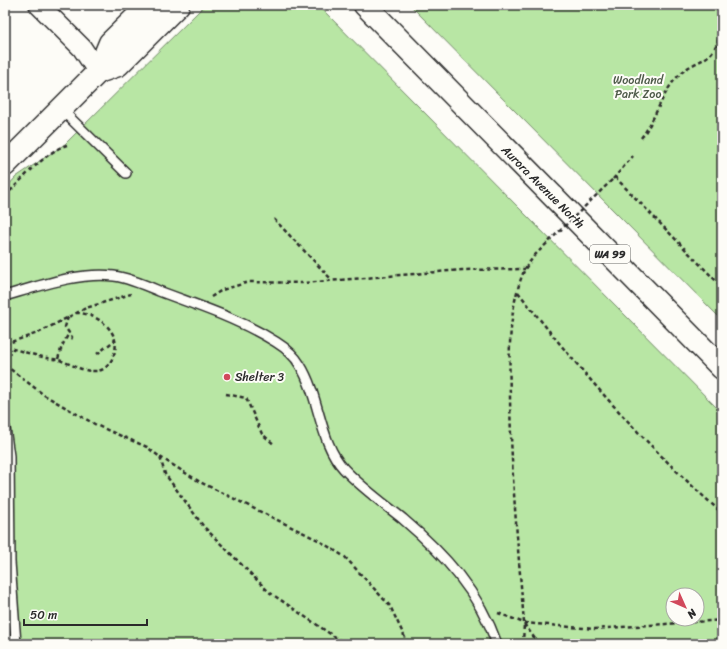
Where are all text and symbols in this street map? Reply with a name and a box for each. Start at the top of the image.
park label: Woodland Park Zoo [613,69,665,105]
street label: Aurora Avenue North [495,139,590,234]
road number: WA 99 [590,245,630,263]
place label: Shelter 3 [235,366,284,388]
marker: Shelter 3 [222,372,232,382]
north arrow [665,587,705,627]
scale bar [24,601,147,627]
text: 50 m [30,604,57,626]
text: N [682,604,702,623]

